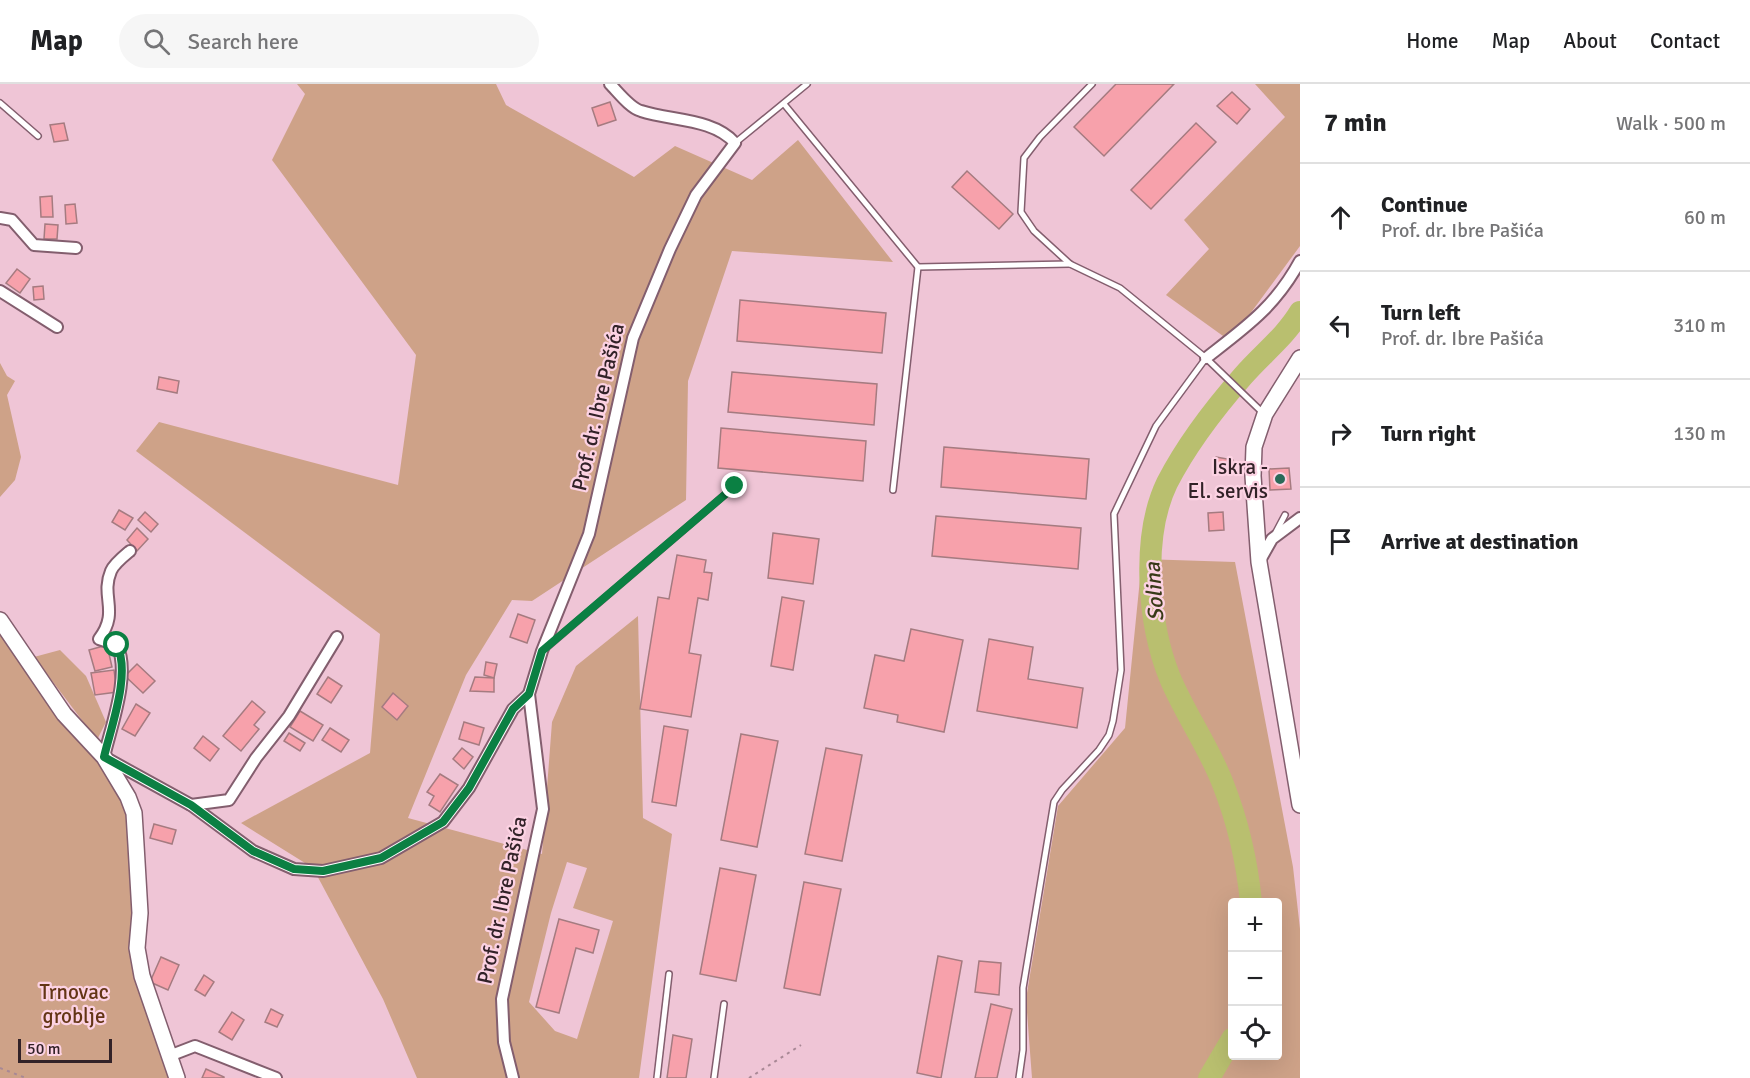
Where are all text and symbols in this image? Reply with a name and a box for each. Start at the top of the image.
search box [119,14,539,68]
text: Map [30,24,83,58]
icon: search [140,25,173,58]
text: Search here [188,28,299,55]
text: Home [1406,28,1459,54]
text: Map [1492,28,1530,54]
text: About [1563,28,1617,54]
text: Contact [1650,28,1720,54]
text: 7 min [1324,107,1387,139]
text: Walk · 500 m [1616,111,1726,136]
text: Continue [1381,191,1468,218]
icon: ahead [1324,201,1357,234]
text: 60 m [1684,205,1726,230]
text: Prof. dr. Ibre Pašića [1381,218,1544,243]
text: Turn left [1381,299,1461,326]
icon: left [1324,309,1357,342]
text: 310 m [1673,313,1726,338]
street label: Prof. dr. Ibre Pašića [566,321,630,493]
text: Prof. dr. Ibre Pašića [1381,326,1544,351]
icon: right [1324,417,1357,450]
text: Turn right [1381,420,1476,447]
text: 130 m [1673,421,1726,446]
place label: Iskra - El. servis [1188,454,1268,504]
route end [721,472,747,498]
marker: Iskra - El. servis [1273,472,1287,486]
icon: arrive [1324,525,1357,558]
text: Arrive at destination [1381,528,1578,555]
water label: Solina [1138,561,1170,622]
route start [103,631,129,657]
street label: Prof. dr. Ibre Pašića [472,814,532,986]
map controls [1228,898,1282,1060]
button: + [1228,898,1282,952]
button: − [1228,952,1282,1006]
park label: Trnovac groblje [39,979,109,1029]
button: locate [1228,1006,1282,1060]
scale bar [18,1036,112,1064]
text: 50 m [27,1039,61,1059]

